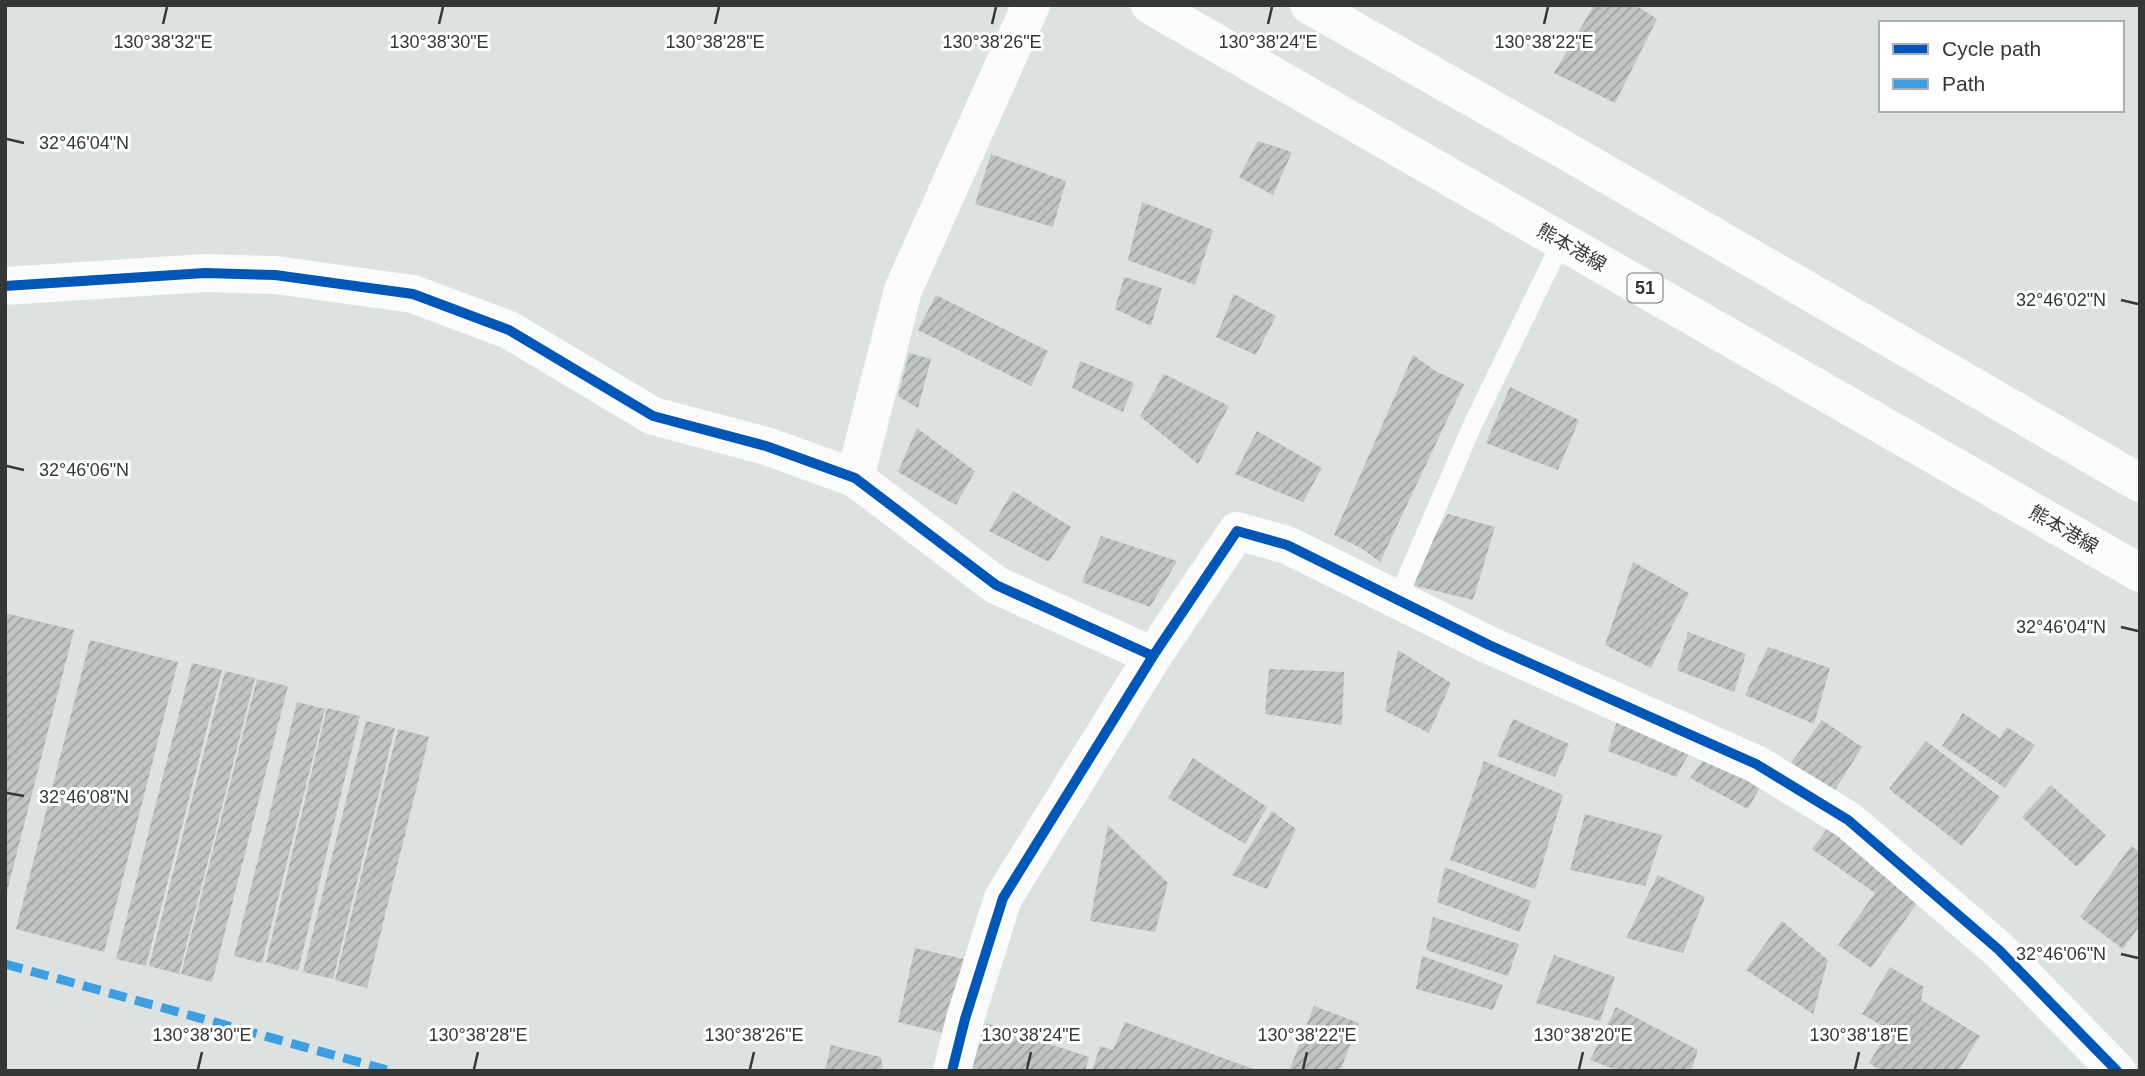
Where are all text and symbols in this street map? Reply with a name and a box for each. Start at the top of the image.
legend [1879,21,2124,112]
text: 130°38'32"E [113,32,213,52]
text: 130°38'30"E [389,32,489,52]
text: 130°38'28"E [665,32,765,52]
text: 130°38'26"E [942,32,1042,52]
text: 130°38'24"E [1218,32,1318,52]
text: 130°38'22"E [1494,32,1594,52]
text: Cycle path [1942,37,2041,60]
text: Path [1942,72,1985,95]
text: 32°46'04"N [39,133,129,153]
street label: 熊本港線 [1534,219,1610,276]
road number: 51 [1628,274,1662,302]
text: 32°46'02"N [2016,290,2106,310]
text: 32°46'06"N [39,460,129,480]
street label: 熊本港線 [2026,501,2102,558]
text: 32°46'04"N [2016,617,2106,637]
text: 32°46'08"N [39,787,129,807]
text: 32°46'06"N [2016,944,2106,964]
text: 130°38'30"E [152,1025,252,1045]
text: 130°38'28"E [428,1025,528,1045]
text: 130°38'26"E [704,1025,804,1045]
text: 130°38'24"E [981,1025,1081,1045]
text: 130°38'22"E [1257,1025,1357,1045]
text: 130°38'20"E [1533,1025,1633,1045]
text: 130°38'18"E [1809,1025,1909,1045]

